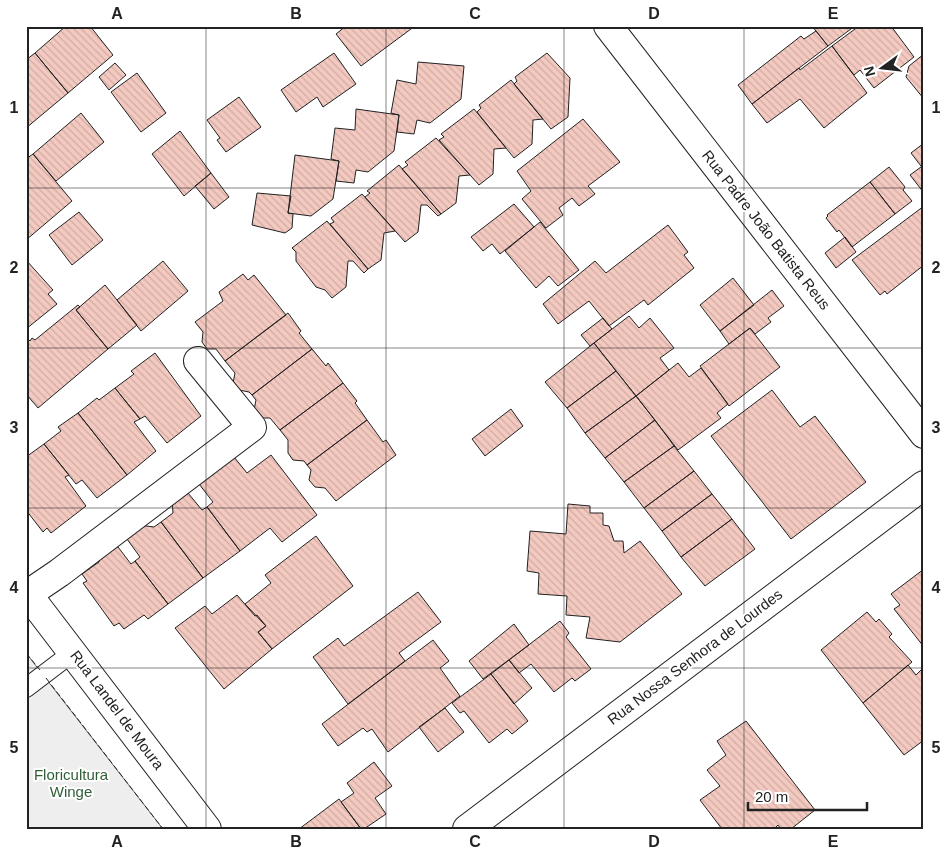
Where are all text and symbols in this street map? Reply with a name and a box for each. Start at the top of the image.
text: A [111,5,123,22]
text: B [290,5,302,22]
text: C [469,5,481,22]
text: D [648,5,660,22]
text: E [828,5,839,22]
north arrow [858,42,908,92]
text: N [860,64,878,78]
text: 1 [10,99,19,116]
text: 1 [932,99,941,116]
street label: Rua Padre João Batista Reus [699,147,834,313]
text: 2 [10,259,19,276]
text: 2 [932,259,941,276]
text: 3 [10,419,19,436]
text: 3 [932,419,941,436]
text: 4 [10,579,19,596]
text: 4 [932,579,941,596]
street label: Rua Nossa Senhora de Lourdes [604,585,785,728]
street label: Rua Landel de Moura [67,647,168,773]
text: 5 [10,739,19,756]
text: 5 [932,739,941,756]
park label: Floricultura Winge [34,766,109,800]
scale bar [748,780,866,812]
text: 20 m [755,788,788,805]
text: A [111,833,123,850]
text: B [290,833,302,850]
text: C [469,833,481,850]
text: D [648,833,660,850]
text: E [828,833,839,850]

